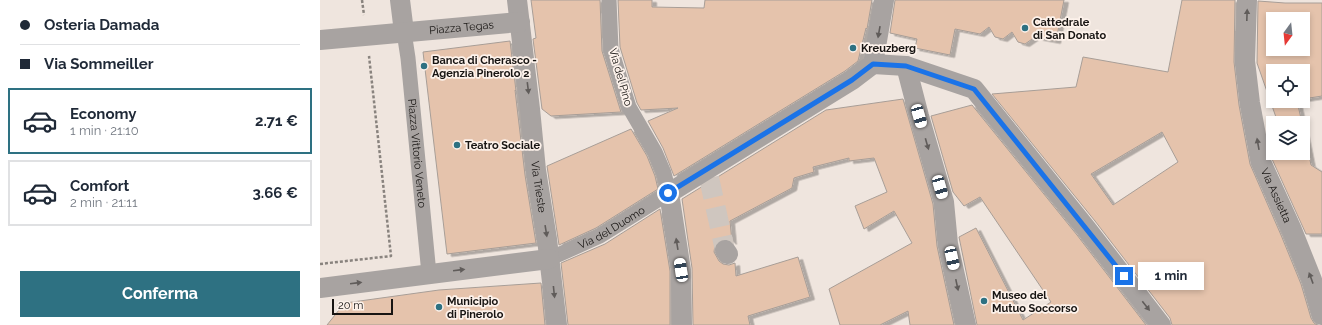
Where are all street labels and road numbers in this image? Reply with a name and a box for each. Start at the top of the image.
street label: Piazza Tegas [429,18,494,37]
street label: Via del Pino [606,47,635,108]
street label: Piazza Vittorio Veneto [405,98,429,209]
street label: Via Trieste [528,160,549,214]
street label: Via Assietta [1258,166,1294,225]
street label: Via del Duomo [576,203,648,252]

